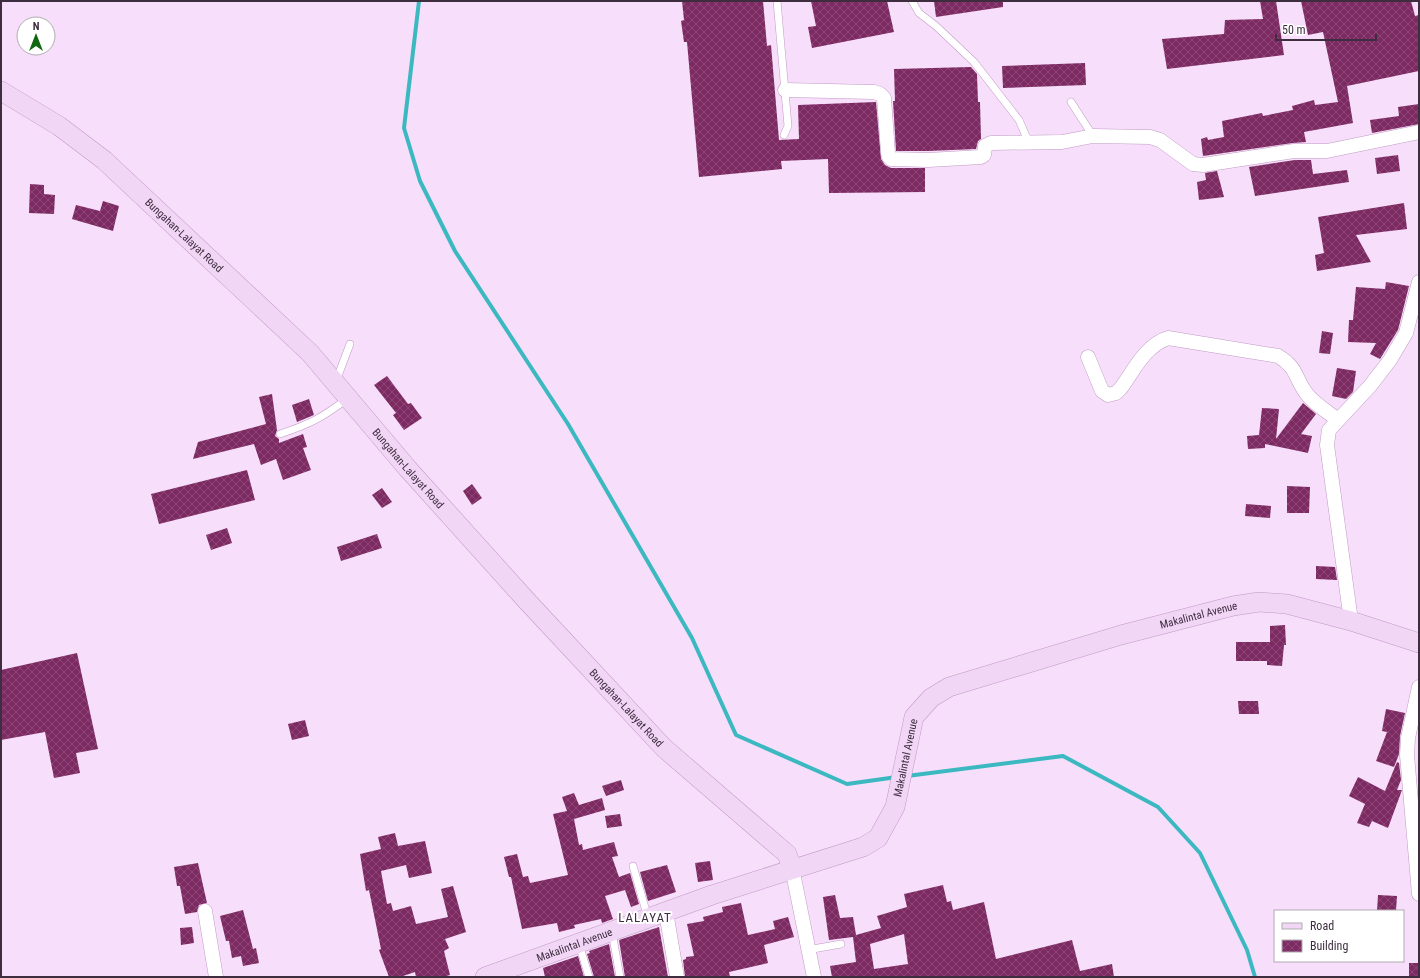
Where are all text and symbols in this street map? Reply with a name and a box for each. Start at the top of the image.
north arrow [16,16,56,56]
scale bar [1276,16,1376,42]
text: N [33,20,40,33]
text: 50 m [1282,23,1306,37]
street label: Bungahan-Lalayat Road [142,196,225,275]
street label: Bungahan-Lalayat Road [370,426,446,511]
street label: Makalintal Avenue [1159,599,1238,632]
street label: Bungahan-Lalayat Road [587,666,666,750]
street label: Makalintal Avenue [891,718,920,798]
district label: LALAYAT [618,910,672,925]
legend [1274,910,1404,962]
text: Road [1310,919,1334,933]
street label: Makalintal Avenue [535,926,614,965]
text: Building [1310,939,1348,953]

